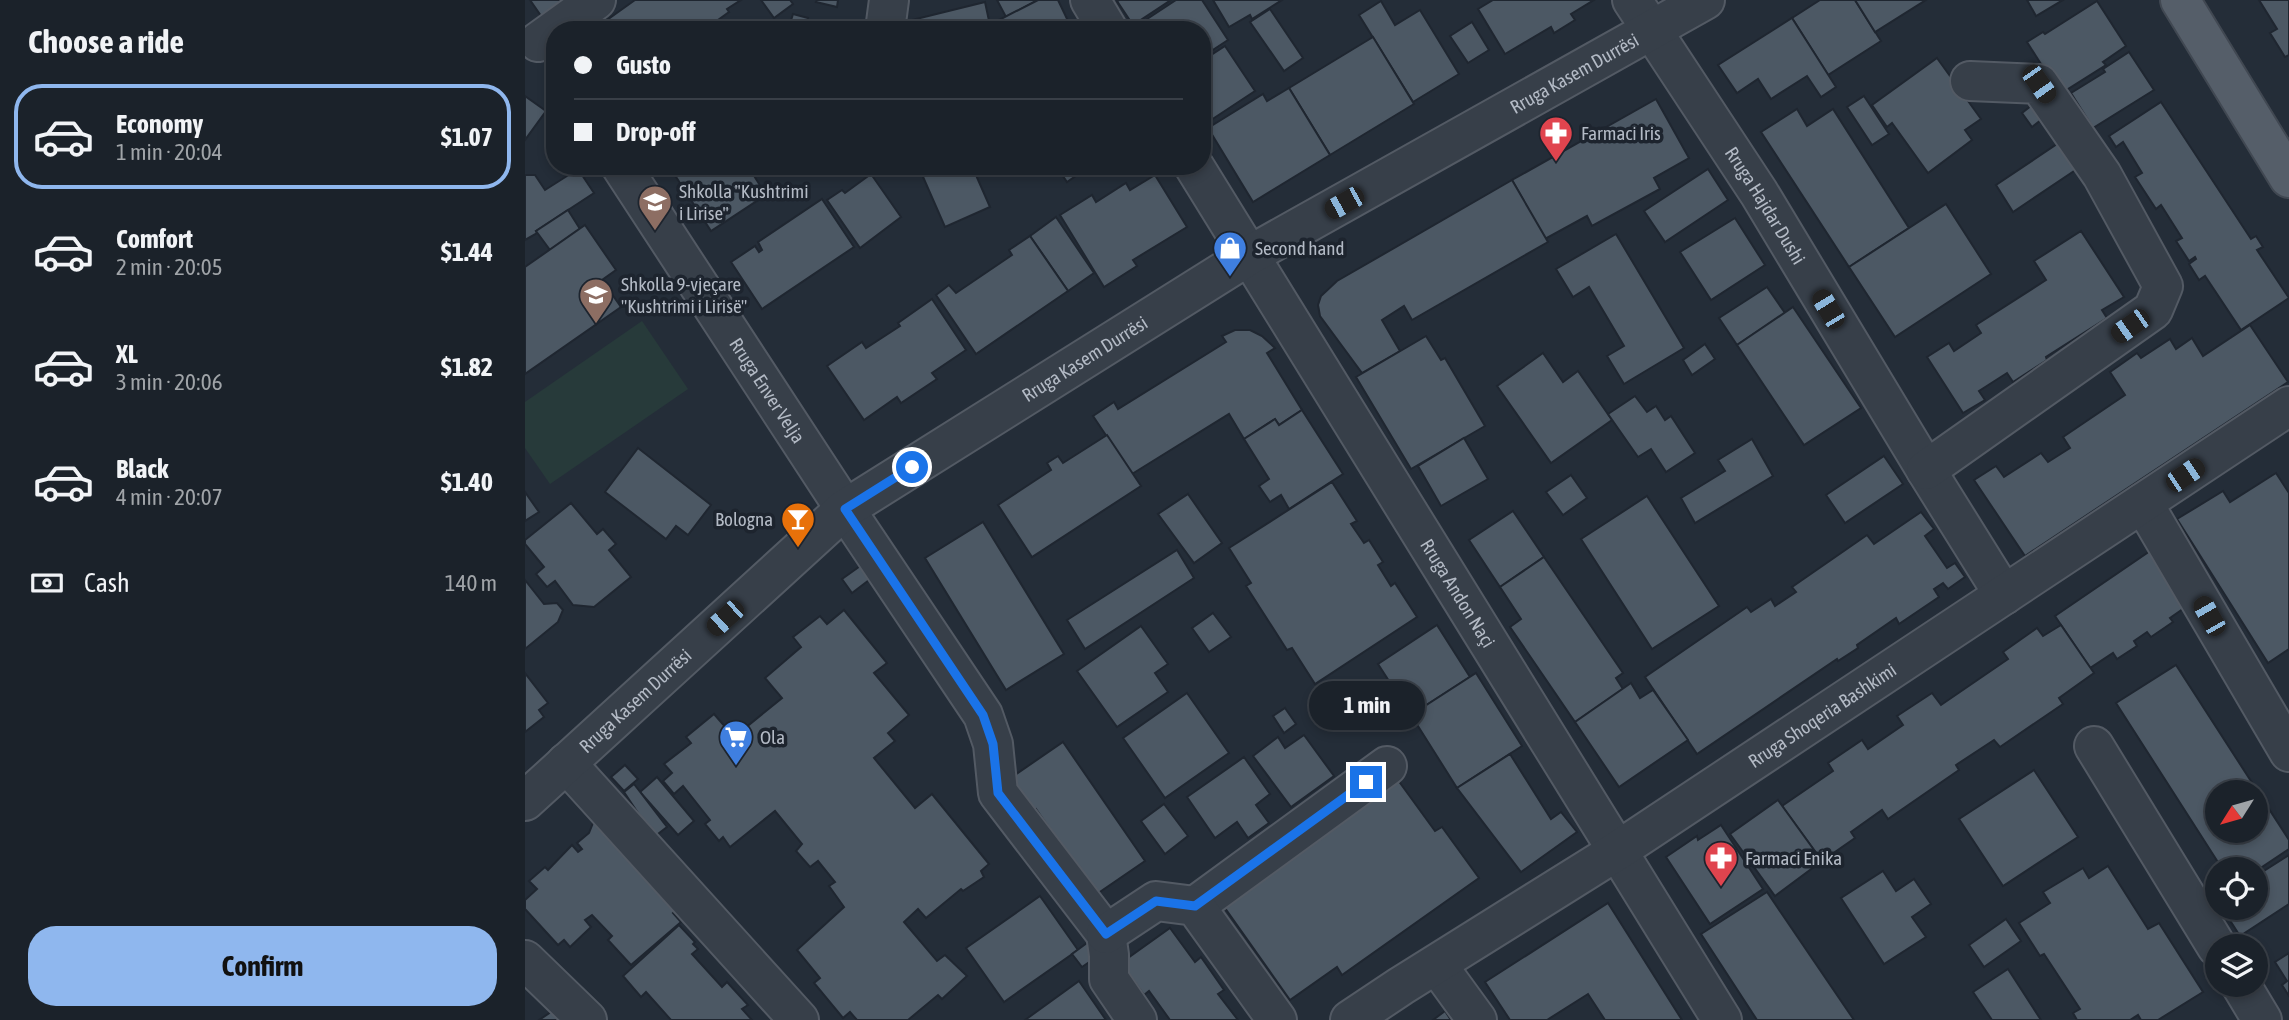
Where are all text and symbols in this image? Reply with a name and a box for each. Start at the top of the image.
text: Choose a ride [28,23,184,60]
street label: Rruga Kasem Durrësi [1506,29,1642,118]
text: Gusto [616,50,671,80]
car [2019,61,2060,107]
icon: car [32,105,95,168]
text: Economy [116,109,203,139]
pharmacy icon: Farmaci Iris [1537,114,1575,163]
text: Drop-off [616,117,696,147]
text: $1.07 [441,122,493,152]
place label: Farmaci Iris [1581,122,1661,144]
text: 1 min · 20:04 [116,139,222,165]
street label: Rruga Hajdar Dushi [1721,143,1810,268]
place label: Shkolla "Kushtrimi i Lirise" [679,180,809,224]
school or university icon: Shkolla "Kushtrimi i Lirise" [636,183,674,232]
car [1321,184,1368,222]
icon: car [32,220,95,283]
text: Comfort [116,224,193,254]
shop icon: Second hand [1211,229,1249,278]
text: $1.44 [441,237,493,267]
place label: Second hand [1255,237,1345,259]
text: 2 min · 20:05 [116,254,222,280]
place label: Shkolla 9-vjeçare "Kushtrimi i Lirisë" [621,273,747,317]
school or university icon: Shkolla 9-vjeçare "Kushtrimi i Lirisë" [577,276,615,325]
car [1809,286,1848,332]
car [2107,305,2154,347]
street label: Rruga Kasem Durrësi [1018,311,1151,406]
street label: Rruga Enver Velja [725,334,810,447]
icon: car [32,335,95,398]
text: XL [116,339,138,369]
text: $1.82 [441,352,493,382]
text: 3 min · 20:06 [116,369,222,395]
icon: car [32,450,95,513]
route start [896,451,928,483]
text: Black [116,454,168,484]
car [2162,455,2209,495]
text: $1.40 [441,467,493,497]
text: 4 min · 20:07 [116,484,222,510]
bar icon: Bologna [779,500,817,549]
place label: Bologna [715,508,773,530]
street label: Rruga Andon Naçi [1416,535,1500,651]
icon: cash [28,564,66,602]
text: Cash [84,568,130,598]
text: 140 m [445,570,497,596]
car [2190,593,2229,639]
car [703,596,748,640]
street label: Rruga Kasem Durrësi [575,644,696,757]
street label: Rruga Shoqeria Bashkimi [1744,658,1900,772]
callout: 1 min [1308,680,1424,730]
text: 1 min [1344,692,1390,718]
supermarket icon: Ola [717,718,755,767]
place label: Ola [760,726,785,748]
route end [1350,766,1382,798]
north arrow [2205,780,2268,844]
map controls [2205,780,2268,997]
pharmacy icon: Farmaci Enika [1702,839,1740,888]
place label: Farmaci Enika [1745,847,1842,869]
button: locate [2205,857,2268,920]
button: Confirm [28,926,497,1006]
button: layers [2205,934,2268,997]

